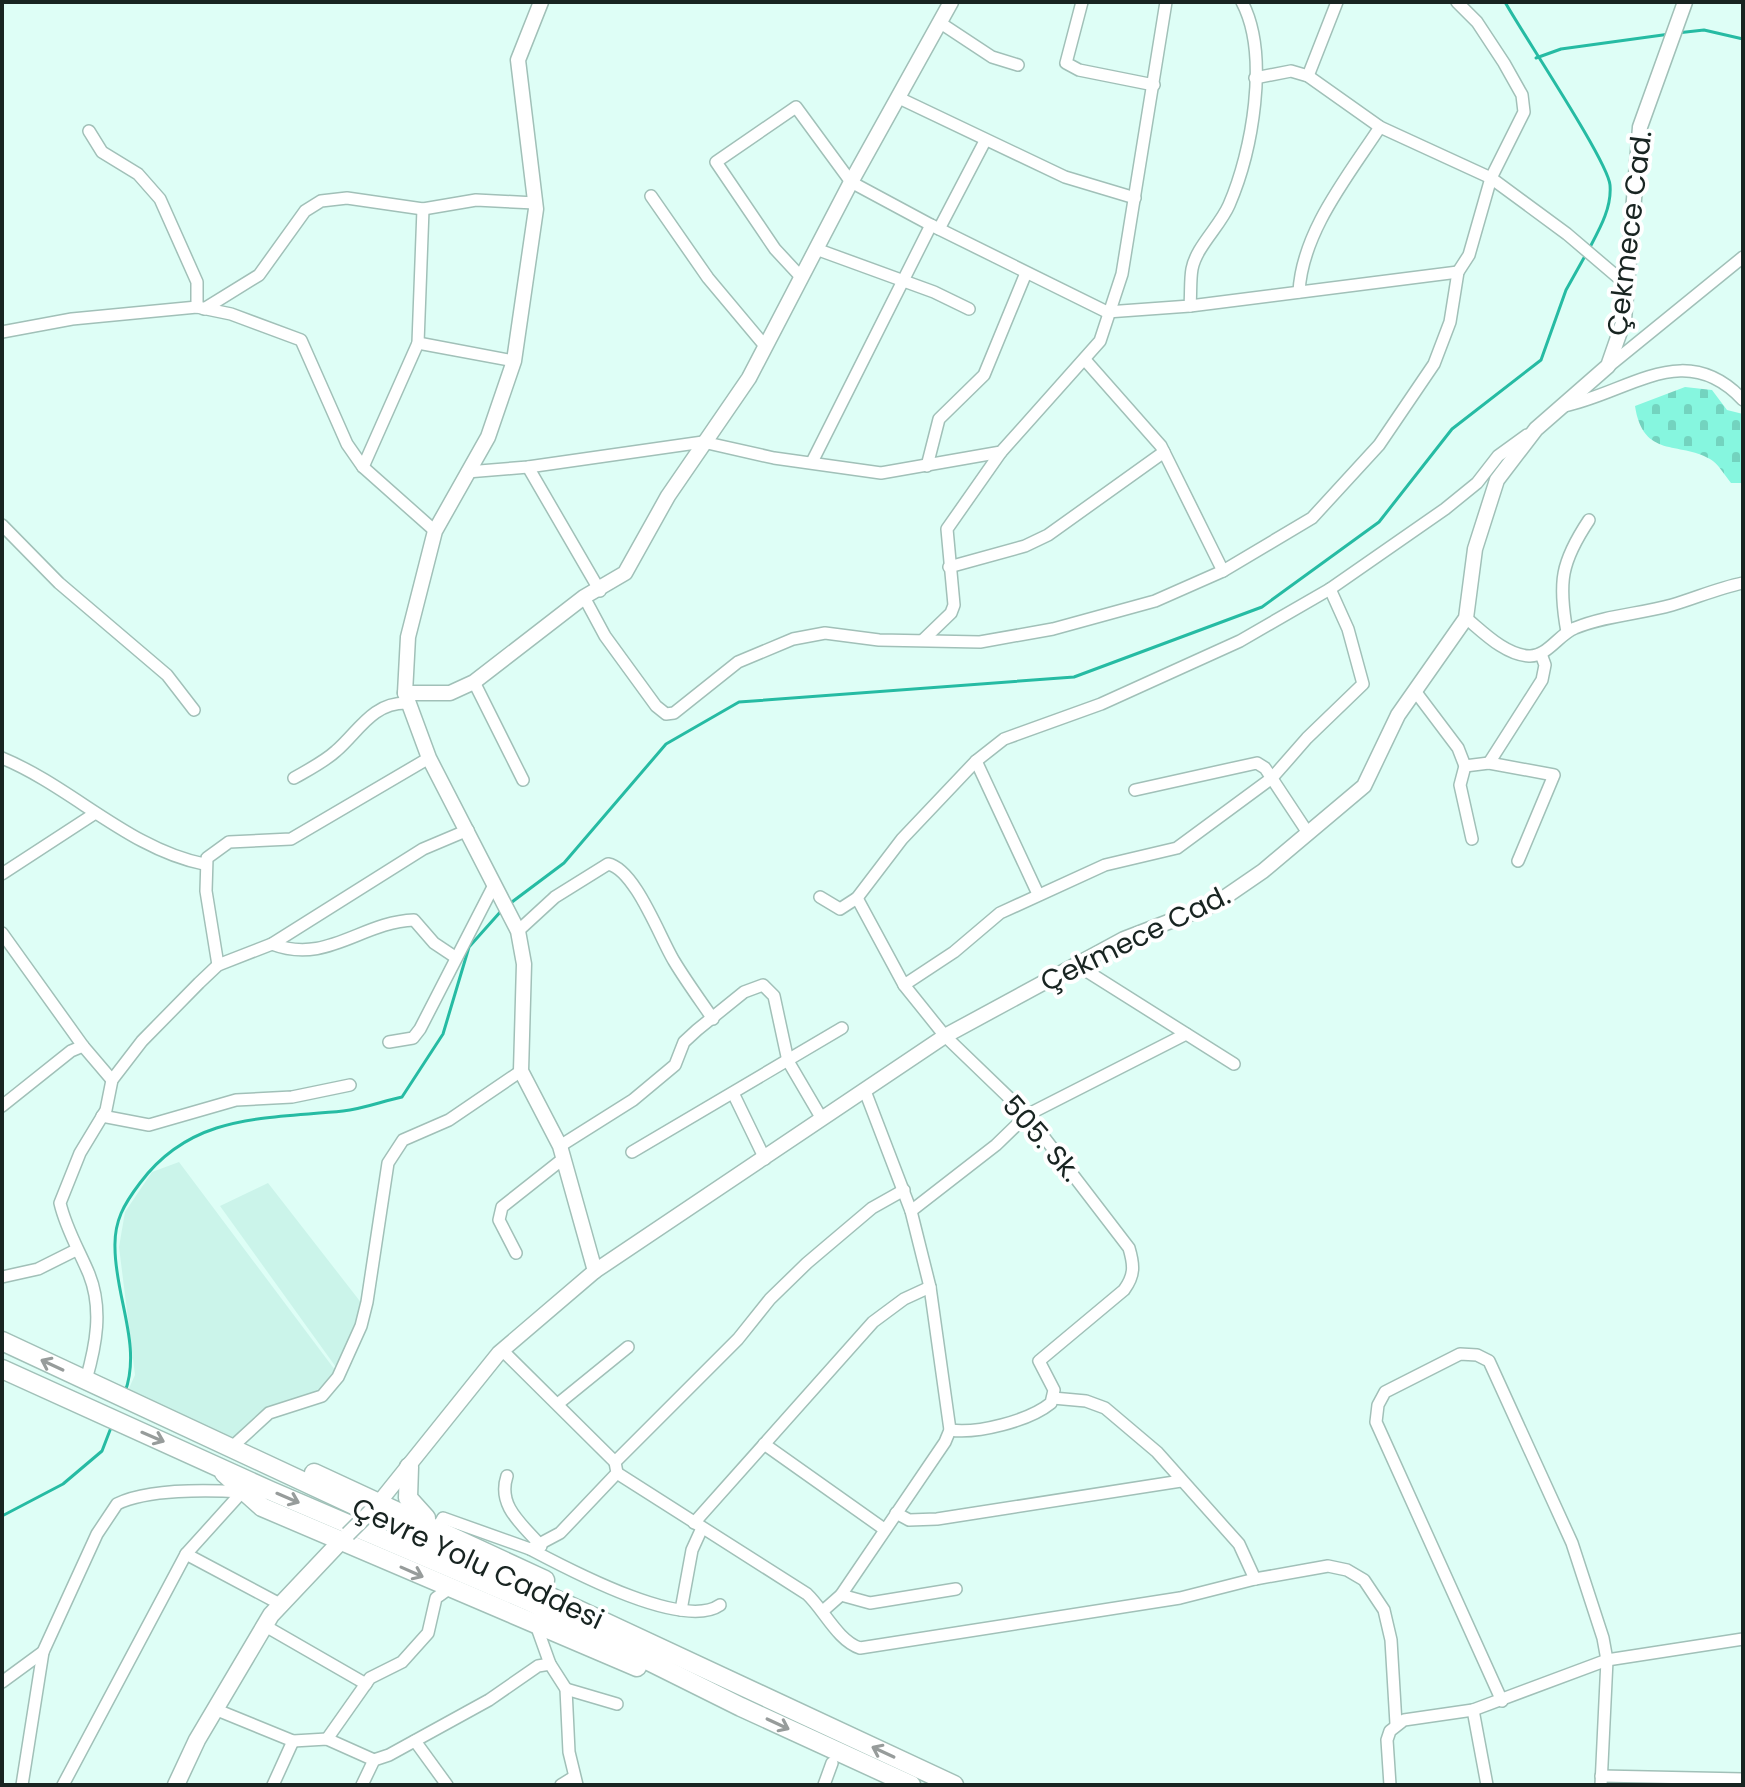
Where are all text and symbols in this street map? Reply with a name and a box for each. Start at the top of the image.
street label: Çekmece Cad. [1598,128,1661,338]
street label: Çekmece Cad. [1034,876,1237,1001]
street label: 505. Sk. [993,1087,1090,1190]
one-way arrow [41,1357,65,1372]
one-way arrow [140,1430,164,1445]
street label: Çevre Yolu Caddesi [345,1488,610,1639]
one-way arrow [275,1492,300,1507]
one-way arrow [400,1565,424,1580]
one-way arrow [766,1717,790,1732]
one-way arrow [872,1744,896,1759]

